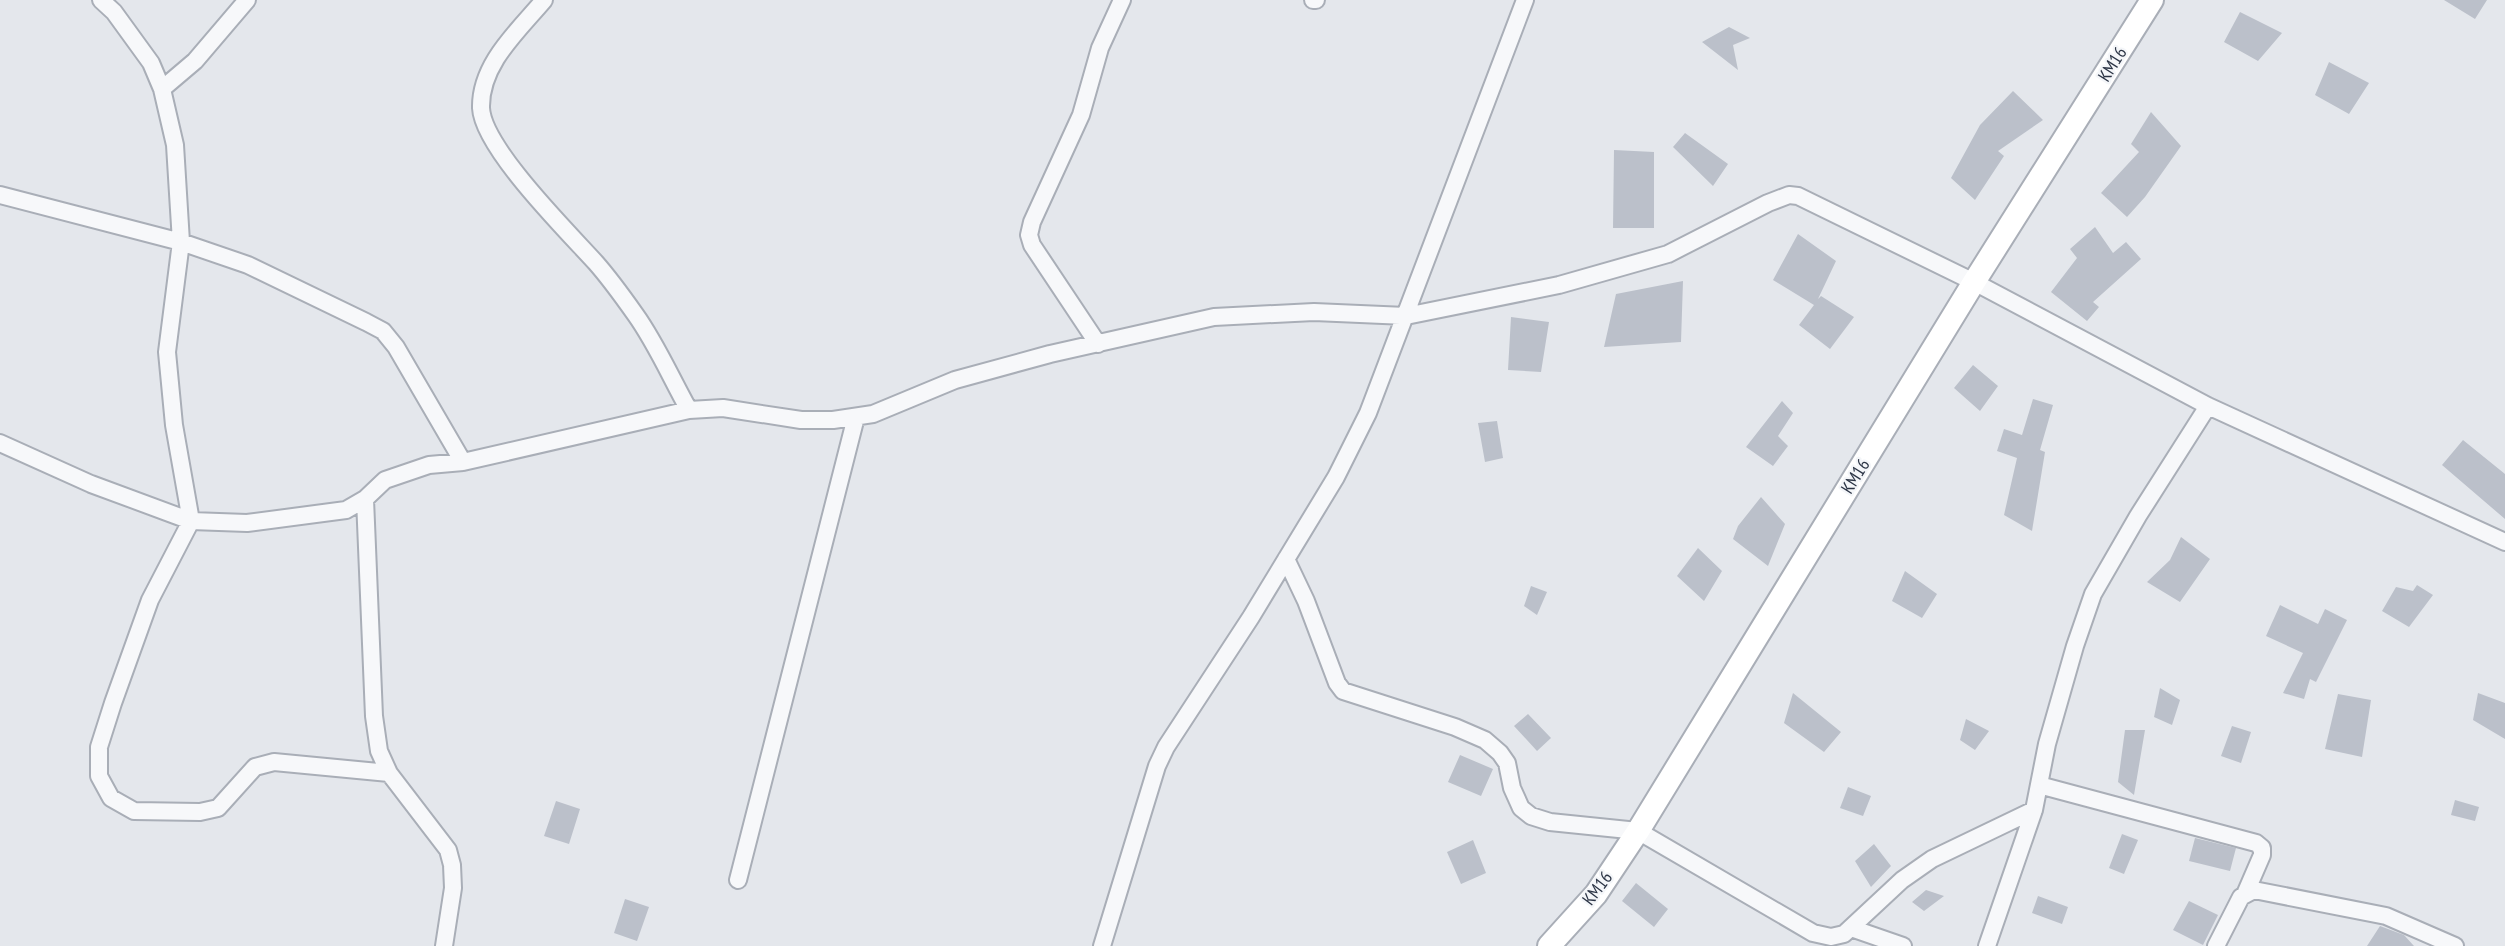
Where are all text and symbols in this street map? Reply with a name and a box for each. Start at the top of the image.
street label: KM16 [2093,42,2131,86]
street label: KM16 [1836,454,1874,498]
street label: KM16 [1577,866,1617,910]

